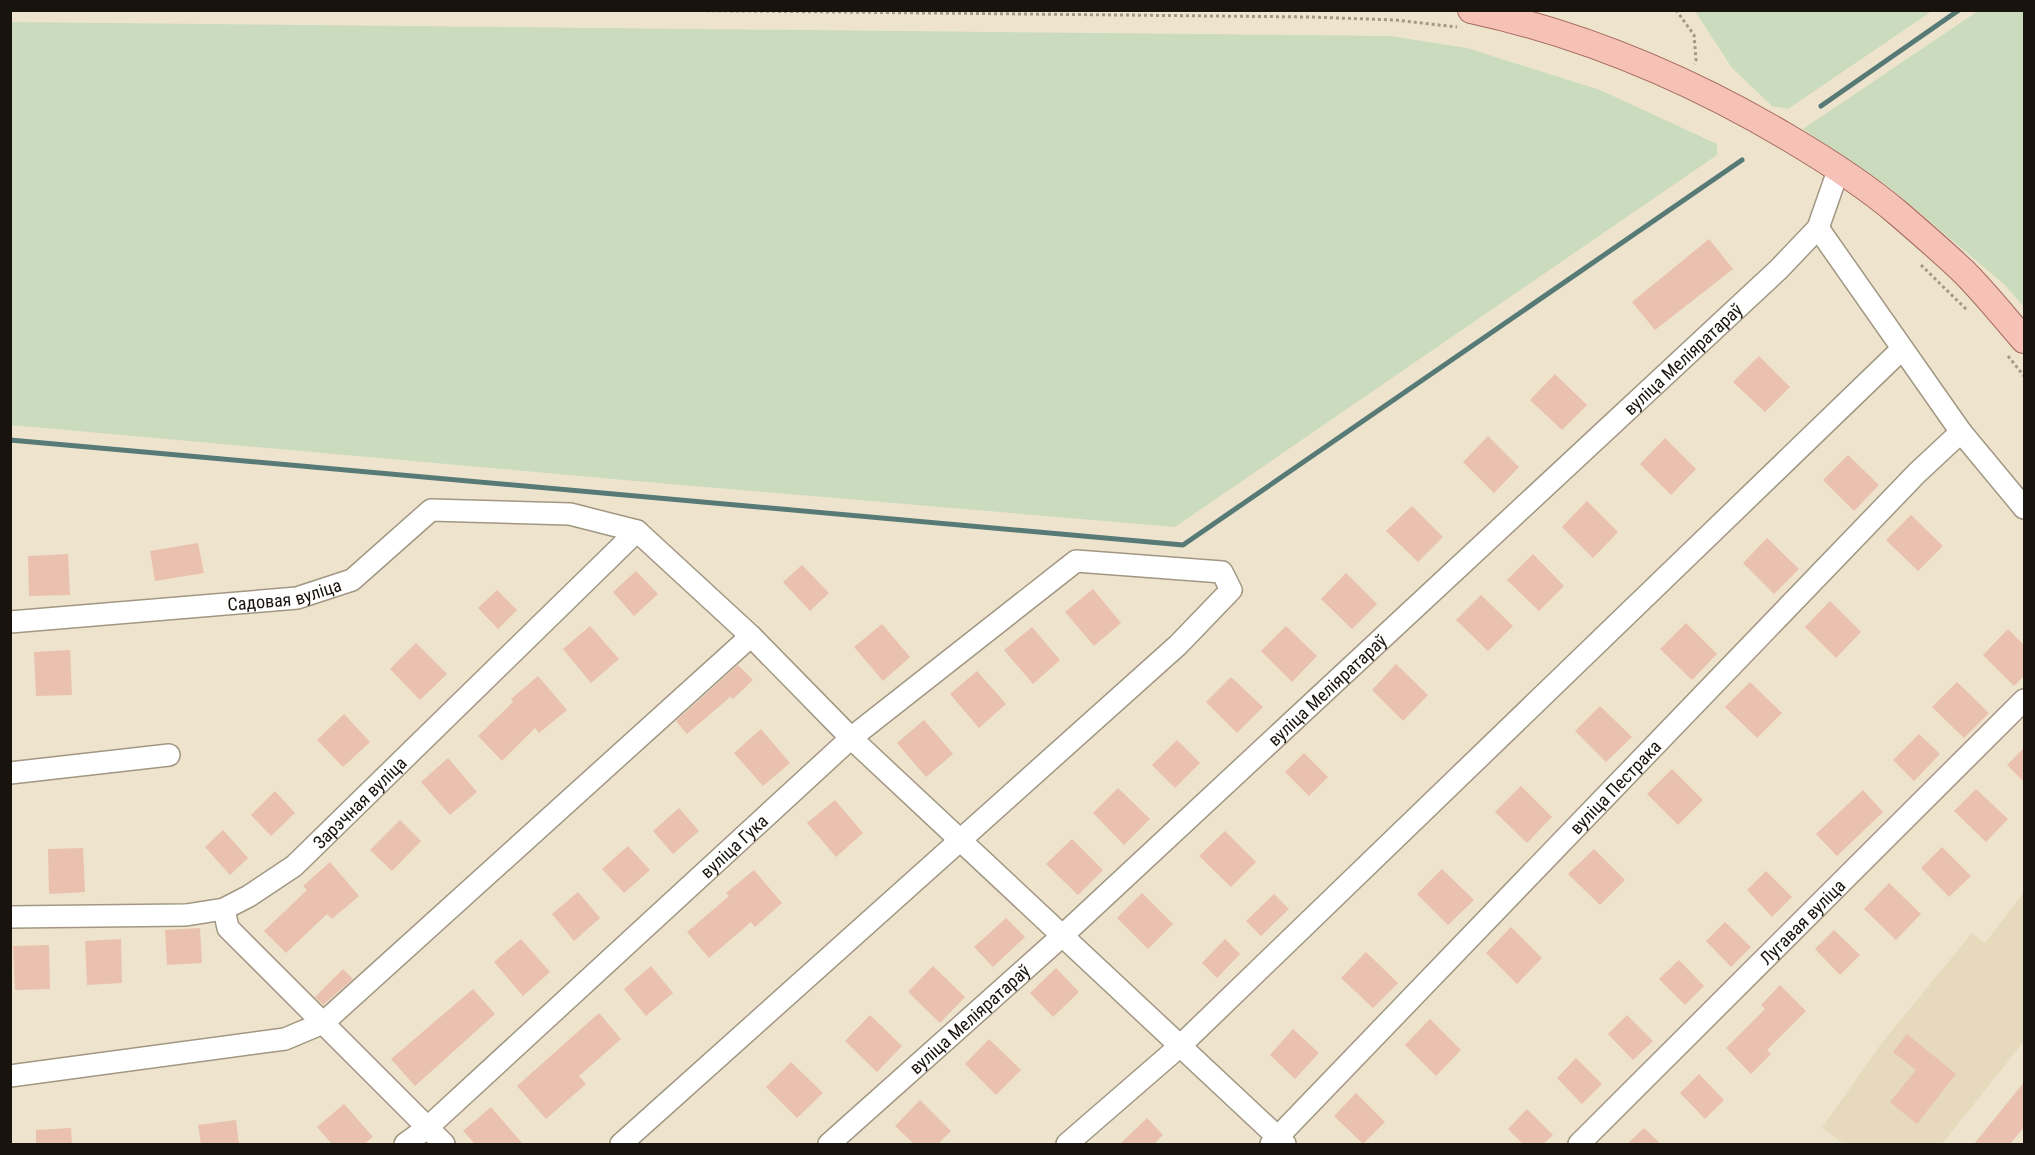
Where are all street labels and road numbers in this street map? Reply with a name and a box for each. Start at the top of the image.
street label: вуліца Меліяратараў [1619,298,1747,419]
street label: Садовая вуліца [227,574,344,614]
street label: вуліца Меліяратараў [1263,629,1391,750]
street label: вуліца Пестрака [1565,735,1665,838]
street label: Зарэчная вуліца [308,752,410,852]
street label: вуліца Гука [696,810,772,882]
street label: Лугавая вуліца [1755,875,1849,968]
street label: вуліца Меліяратараў [905,959,1034,1078]

